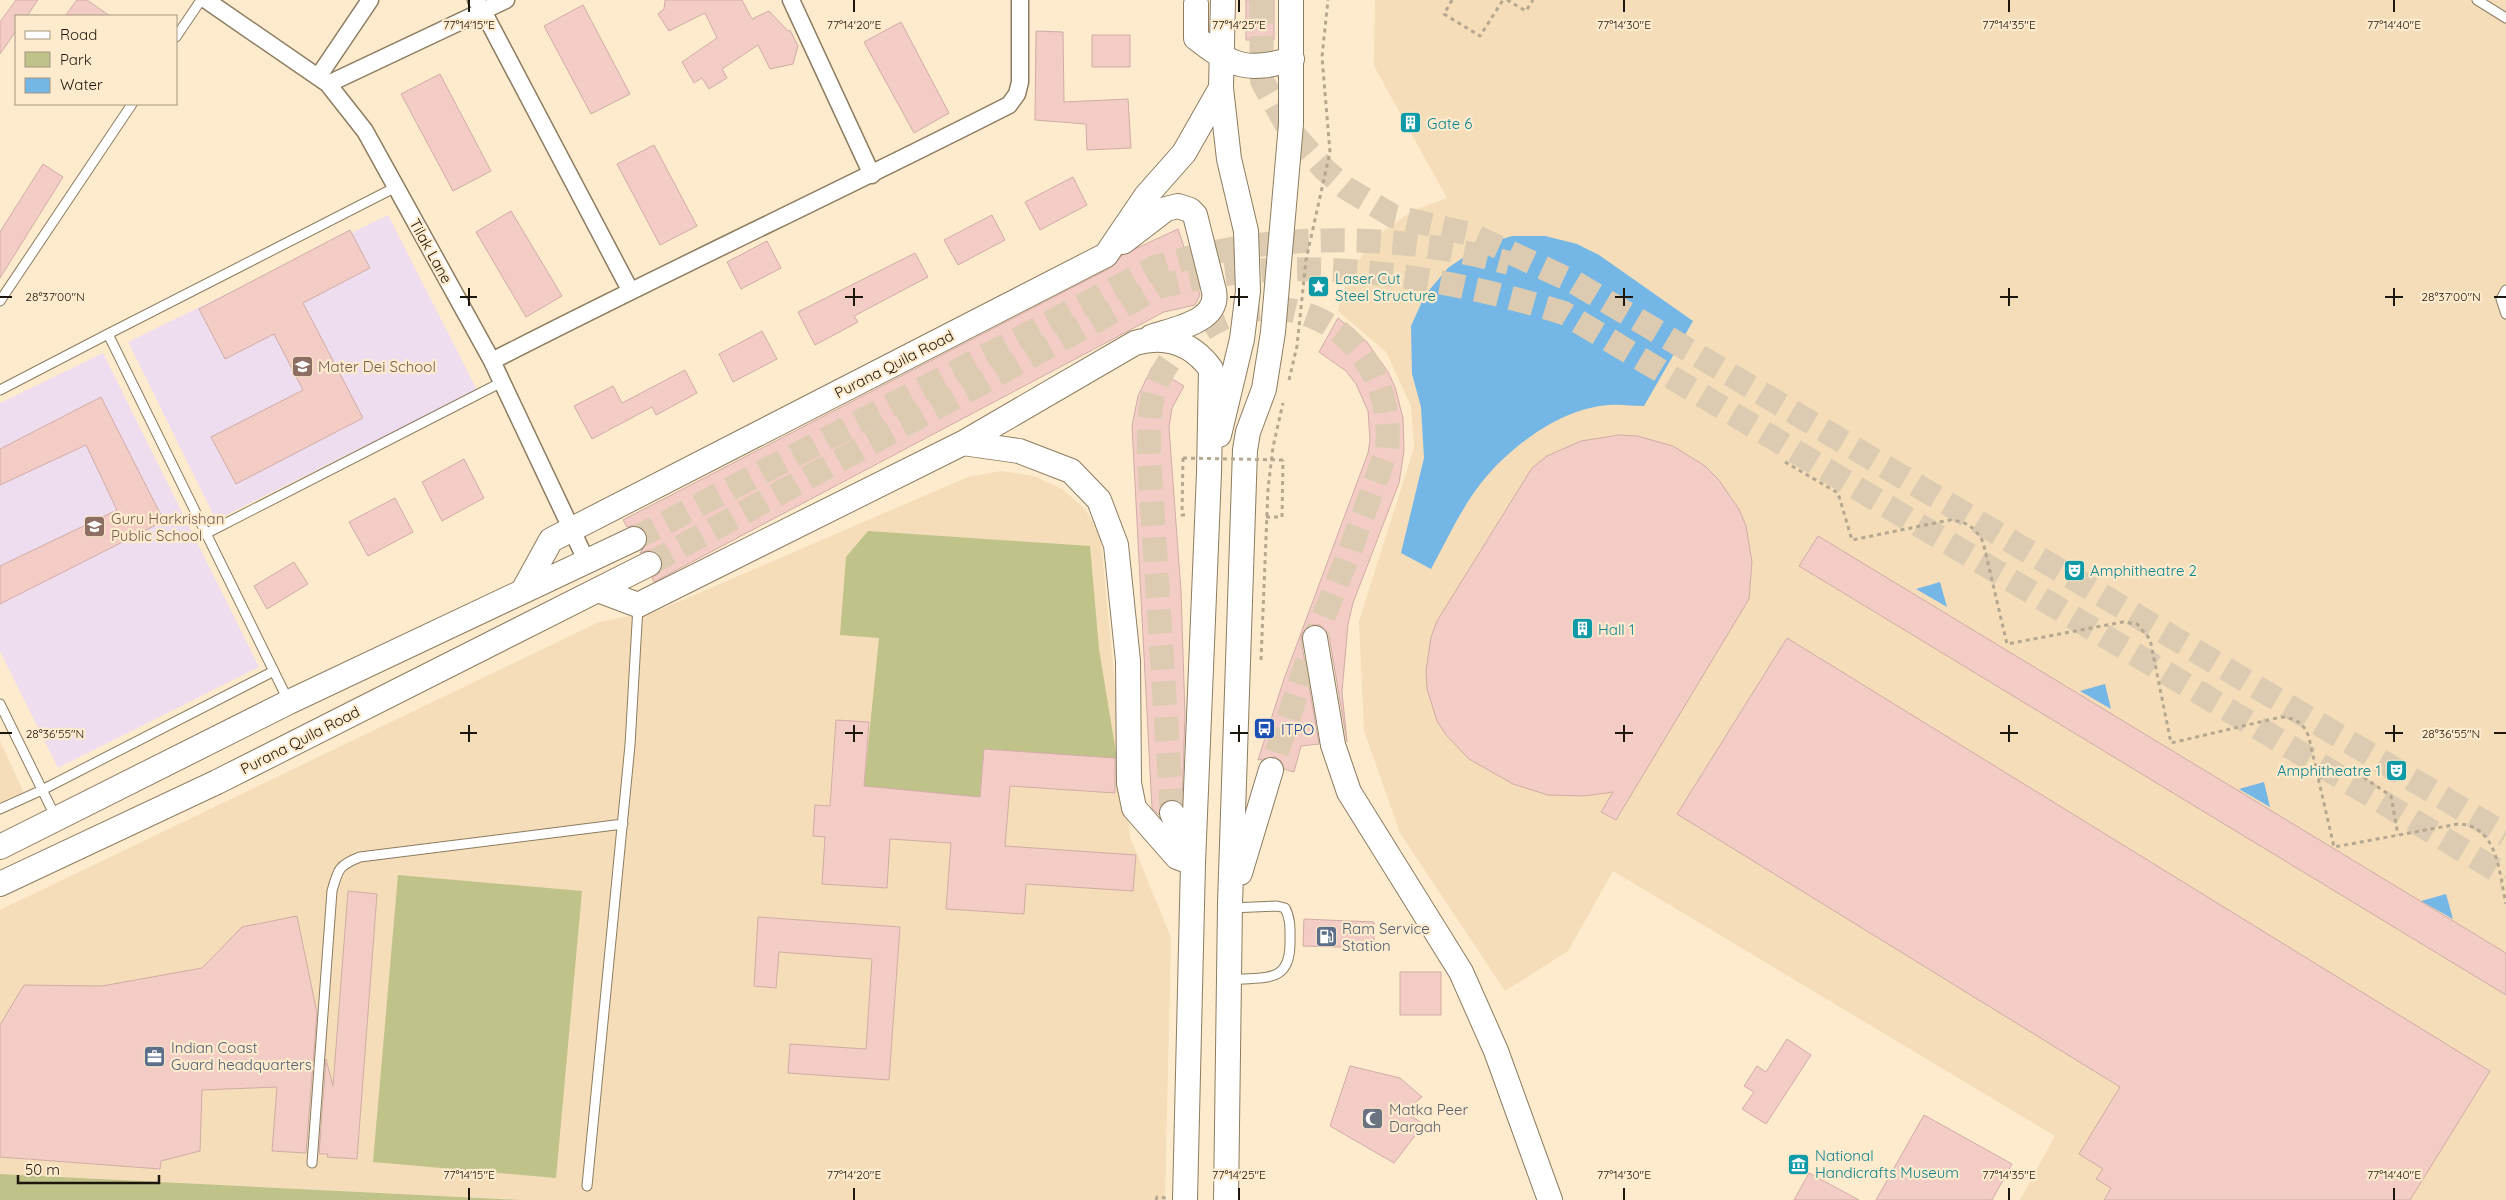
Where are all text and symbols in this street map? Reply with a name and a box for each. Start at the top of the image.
legend [15,15,178,105]
text: 77°14'15"E [443,17,495,32]
text: 77°14'20"E [827,17,881,32]
text: 77°14'25"E [1212,17,1266,32]
text: 77°14'30"E [1597,17,1651,32]
text: 77°14'35"E [1982,17,2036,32]
text: 77°14'40"E [2367,17,2421,32]
text: Road [60,25,97,44]
text: Park [60,50,92,69]
text: Water [60,75,103,94]
building icon: Gate 6 [1399,111,1423,135]
place label: Gate 6 [1427,114,1472,133]
street label: Tilak Lane [405,215,457,287]
place label: Laser Cut Steel Structure [1335,269,1436,305]
place icon: Laser Cut Steel Structure [1307,275,1331,299]
text: 28°37'00"N [25,289,85,304]
text: 28°37'00"N [2421,289,2481,304]
street label: Purana Quila Road [831,326,957,402]
school or university icon: Mater Dei School [290,354,314,378]
place label: Mater Dei School [318,357,436,376]
place label: Guru Harkrishan Public School [111,509,224,545]
school or university icon: Guru Harkrishan Public School [83,515,107,539]
theatre icon: Amphitheatre 2 [2062,558,2086,582]
place label: Amphitheatre 2 [2090,561,2197,580]
building icon: Hall 1 [1570,617,1594,641]
place label: Hall 1 [1598,620,1634,639]
street label: Purana Quila Road [237,702,363,778]
bus stop icon: ITPO [1253,717,1277,741]
place label: ITPO [1281,720,1314,739]
text: 28°36'55"N [26,726,84,741]
text: 28°36'55"N [2422,726,2480,741]
theatre icon: Amphitheatre 1 [2385,758,2409,782]
place label: Amphitheatre 1 [2277,761,2381,780]
place label: Ram Service Station [1342,919,1430,955]
fuel station icon: Ram Service Station [1314,925,1338,949]
place label: Indian Coast Guard headquarters [171,1038,312,1074]
office icon: Indian Coast Guard headquarters [143,1044,167,1068]
place label: Matka Peer Dargah [1389,1100,1468,1136]
mosque icon: Matka Peer Dargah [1361,1106,1385,1130]
place label: National Handicrafts Museum [1815,1146,1959,1182]
scale bar [18,1152,159,1184]
museum icon: National Handicrafts Museum [1787,1152,1811,1176]
text: 50 m [25,1160,60,1179]
text: 77°14'15"E [443,1167,495,1182]
text: 77°14'20"E [827,1167,881,1182]
text: 77°14'25"E [1212,1167,1266,1182]
text: 77°14'30"E [1597,1167,1651,1182]
text: 77°14'35"E [1982,1167,2036,1182]
text: 77°14'40"E [2367,1167,2421,1182]

